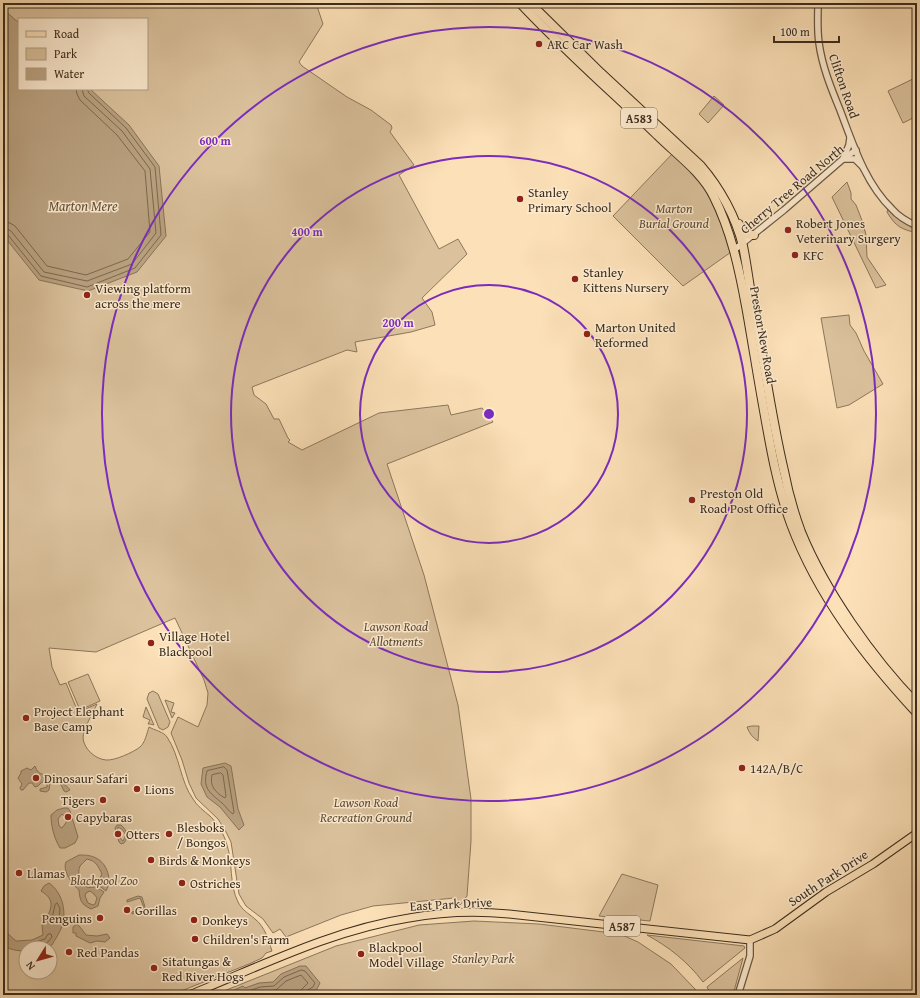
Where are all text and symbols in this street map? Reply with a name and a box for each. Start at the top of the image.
legend [18,18,148,90]
scale bar [774,18,839,44]
text: 100 m [780,23,810,40]
text: Road [54,25,80,42]
place label: ARC Car Wash [547,35,624,54]
marker: ARC Car Wash [534,39,544,49]
text: Park [54,45,78,62]
street label: Clifton Road [824,51,864,121]
text: Water [54,65,84,82]
road number: A583 [621,108,657,128]
text: 600 m [199,132,232,149]
street label: Cherry Tree Road North [736,139,849,238]
place label: Stanley Primary School [528,183,612,217]
marker: Stanley Primary School [515,194,525,204]
water label: Marton Mere [48,196,118,216]
park label: Marton Burial Ground [638,199,709,233]
place label: Robert Jones Veterinary Surgery [796,214,901,248]
text: 400 m [291,223,324,240]
marker: Robert Jones Veterinary Surgery [783,225,793,235]
place label: KFC [803,246,824,265]
marker: KFC [790,250,800,260]
place label: Stanley Kittens Nursery [583,263,669,297]
marker: Stanley Kittens Nursery [570,274,580,284]
place label: Viewing platform across the mere [95,279,191,313]
street label: Preston New Road [745,285,781,385]
marker: Viewing platform across the mere [82,290,92,300]
text: 200 m [382,314,415,331]
place label: Marton United Reformed [595,318,676,352]
marker: Marton United Reformed [582,329,592,339]
centre of rings [482,407,496,421]
place label: Preston Old Road Post Office [700,484,788,518]
marker: Preston Old Road Post Office [687,495,697,505]
park label: Lawson Road Allotments [363,617,428,651]
place label: Village Hotel Blackpool [159,627,230,661]
marker: Village Hotel Blackpool [146,638,156,648]
place label: Project Elephant Base Camp [34,702,125,736]
marker: Project Elephant Base Camp [21,713,31,723]
place label: 142A/B/C [750,759,803,778]
marker: 142A/B/C [737,763,747,773]
place label: Dinosaur Safari [44,769,128,788]
marker: Dinosaur Safari [31,773,41,783]
place label: Lions [145,780,174,799]
marker: Lions [132,784,142,794]
place label: Tigers [61,791,95,810]
park label: Lawson Road Recreation Ground [319,793,412,827]
marker: Tigers [98,795,108,805]
place label: Capybaras [76,808,132,827]
marker: Capybaras [63,812,73,822]
place label: Blesboks / Bongos [177,818,226,852]
place label: Otters [126,825,160,844]
marker: Otters [113,829,123,839]
marker: Blesboks / Bongos [164,829,174,839]
street label: South Park Drive [784,845,872,911]
place label: Birds & Monkeys [159,851,251,870]
marker: Birds & Monkeys [146,855,156,865]
place label: Llamas [27,864,65,883]
marker: Llamas [14,868,24,878]
park label: Blackpool Zoo [69,871,138,890]
place label: Ostriches [190,874,241,893]
marker: Ostriches [177,878,187,888]
street label: East Park Drive [409,892,493,916]
place label: Gorillas [135,901,177,920]
marker: Gorillas [122,905,132,915]
place label: Penguins [42,909,92,928]
place label: Donkeys [202,911,248,930]
marker: Penguins [95,913,105,923]
marker: Donkeys [189,915,199,925]
road number: A587 [604,916,640,936]
place label: Children's Farm [203,930,290,949]
marker: Children's Farm [190,934,200,944]
place label: Blackpool Model Village [369,938,444,972]
north arrow [18,940,58,980]
place label: Red Pandas [77,943,139,962]
marker: Red Pandas [64,947,74,957]
marker: Blackpool Model Village [356,949,366,959]
park label: Stanley Park [452,949,514,968]
place label: Sitatungas & Red River Hogs [162,952,244,986]
text: N [21,958,39,974]
marker: Sitatungas & Red River Hogs [149,963,159,973]

